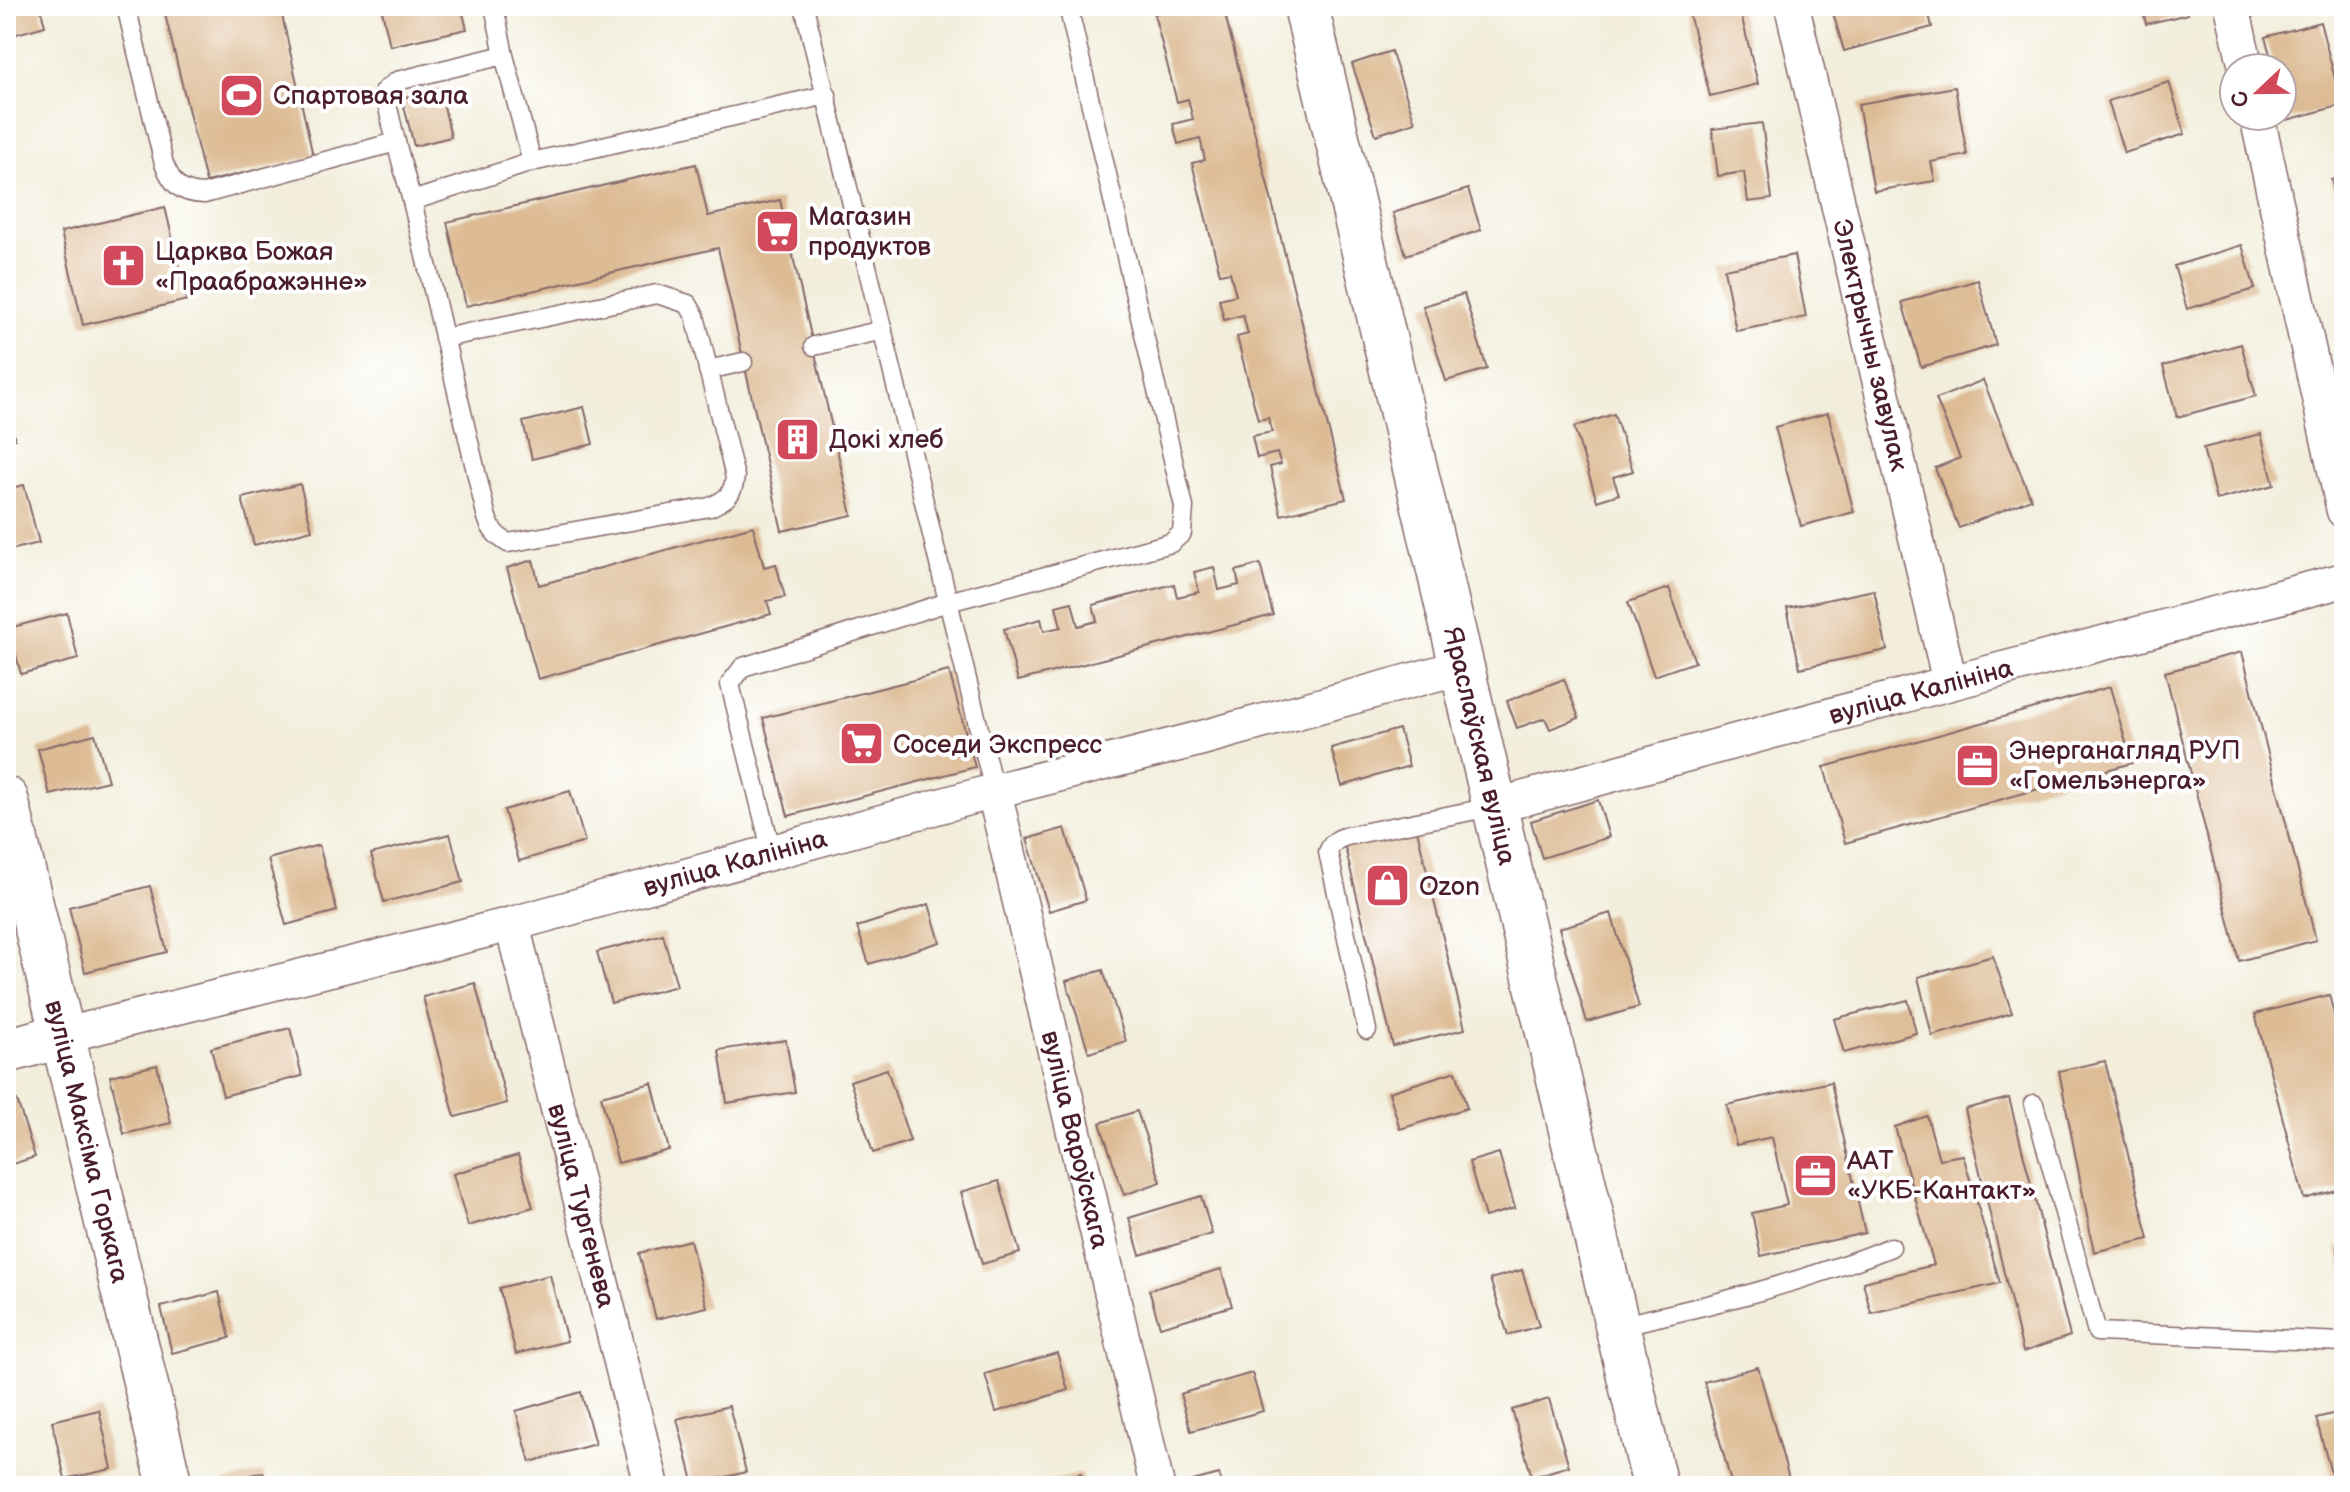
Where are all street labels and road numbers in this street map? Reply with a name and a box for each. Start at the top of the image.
street label: Электрычны завулак [1825,216,1914,474]
street label: Яраслаўская вуліца [1436,624,1522,868]
street label: вуліца Калініна [1826,653,2016,732]
street label: вуліца Калініна [640,824,831,904]
street label: вуліца Максіма Горкага [38,997,135,1286]
street label: вуліца Вароўскага [1034,1028,1115,1252]
street label: вуліца Тургенева [540,1101,621,1311]

